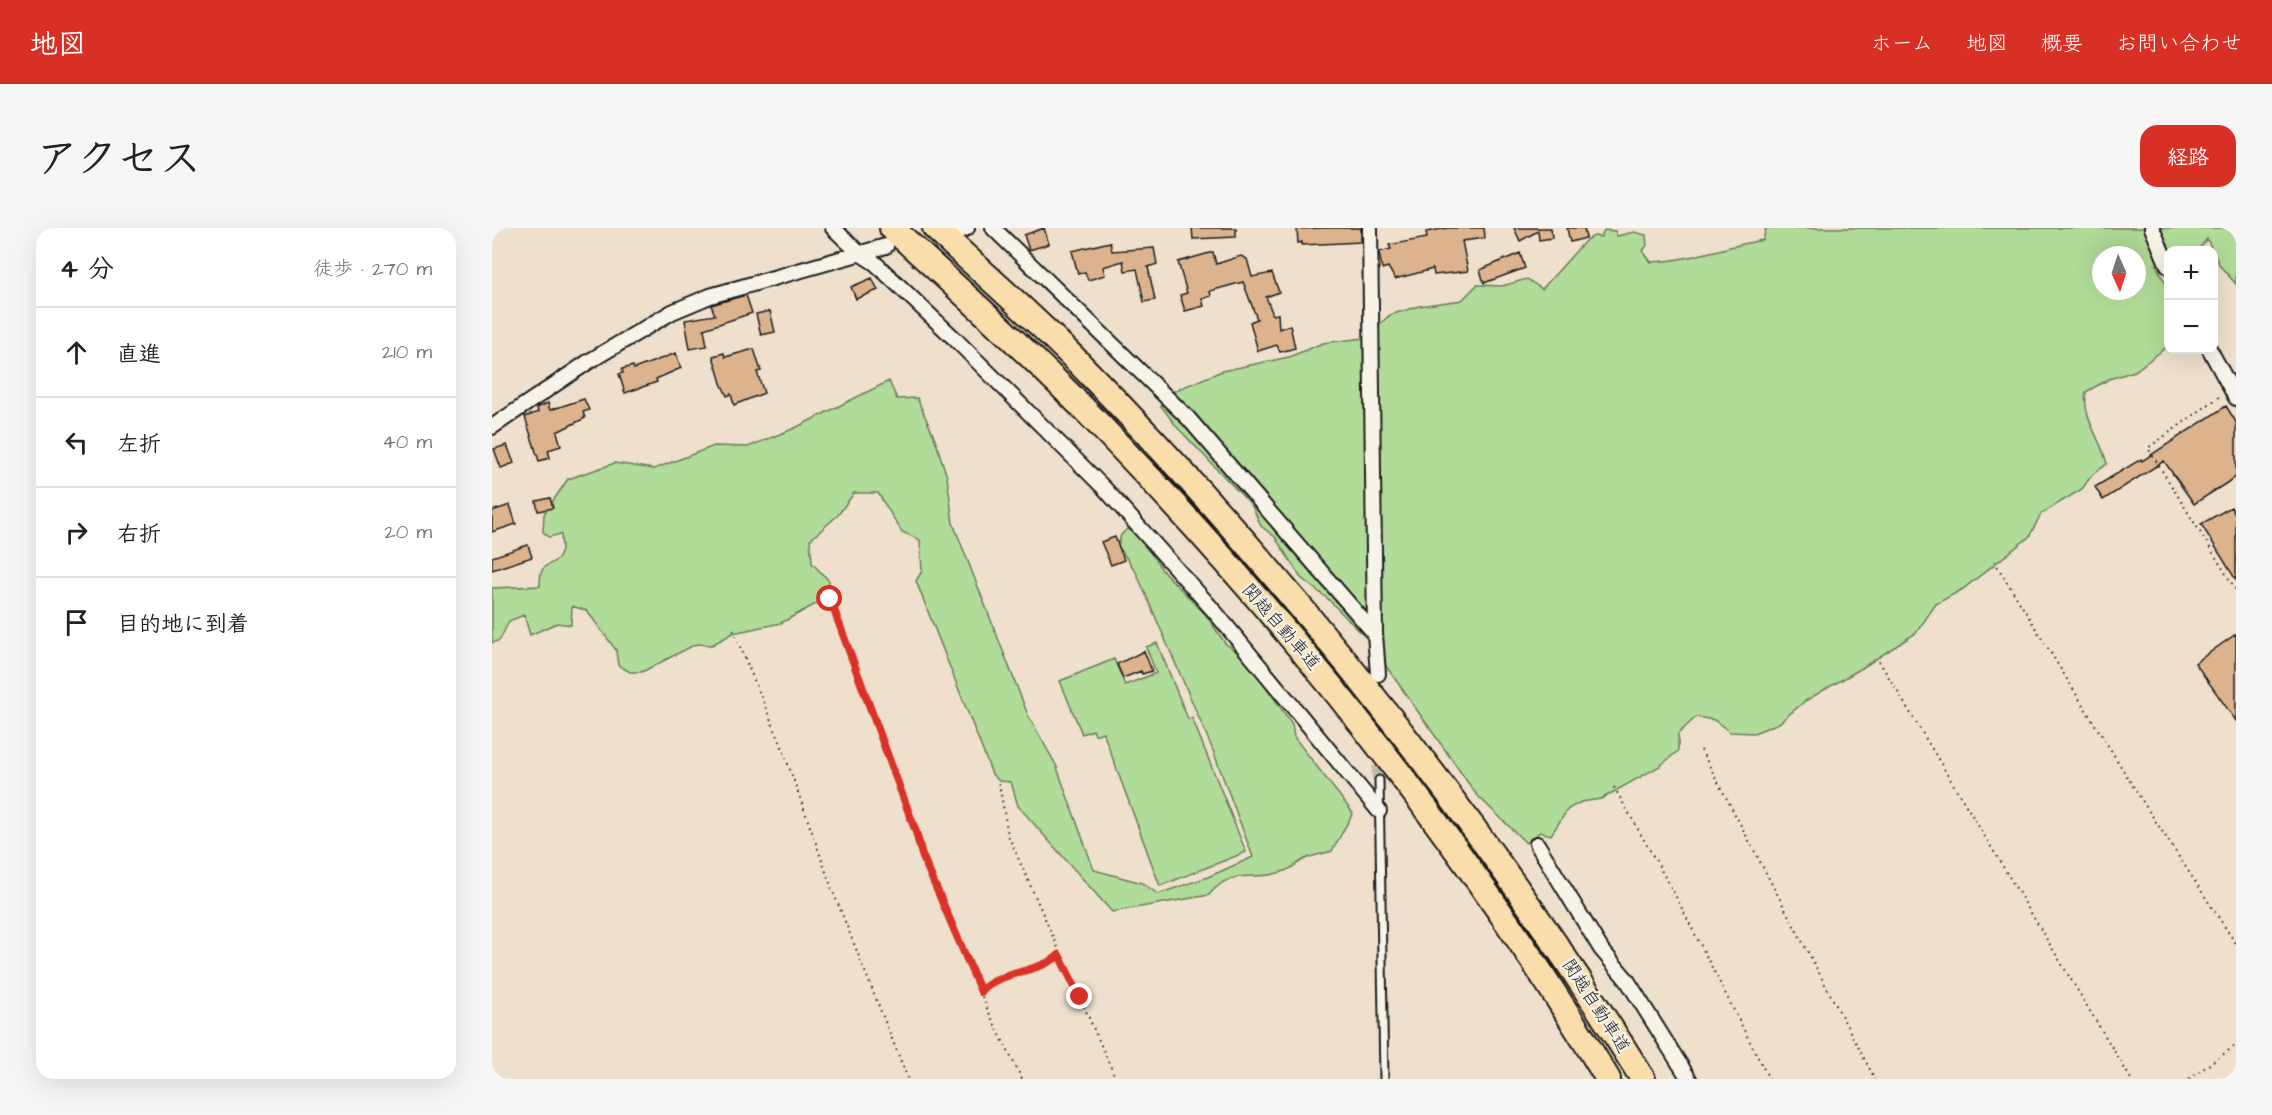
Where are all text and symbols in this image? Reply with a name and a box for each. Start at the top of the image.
text: 地図 [30,25,86,64]
text: ホーム [1871,29,1933,58]
text: 地図 [1966,29,2008,58]
text: 概要 [2041,29,2083,58]
text: お問い合わせ [2116,29,2242,58]
button: 経路 [2140,125,2236,187]
text: アクセス [36,131,201,189]
north arrow [2092,246,2146,300]
map controls [2164,246,2218,354]
button: + [2164,246,2218,300]
text: 4 分 [60,251,114,287]
text: 徒歩 · 270 m [313,255,432,283]
button: − [2164,300,2218,354]
icon: ahead [60,336,93,369]
text: 210 m [382,338,432,366]
text: 直進 [117,339,161,370]
icon: left [60,426,93,459]
text: 40 m [382,428,432,456]
text: 左折 [117,429,161,460]
icon: right [60,516,93,549]
text: 20 m [384,518,432,546]
text: 右折 [117,519,161,550]
street label: 関越自動車道 [1236,578,1326,676]
route start [816,585,842,611]
icon: arrive [60,606,93,639]
text: 目的地に到着 [117,609,249,640]
street label: 関越自動車道 [1556,954,1636,1058]
route end [1066,983,1092,1009]

